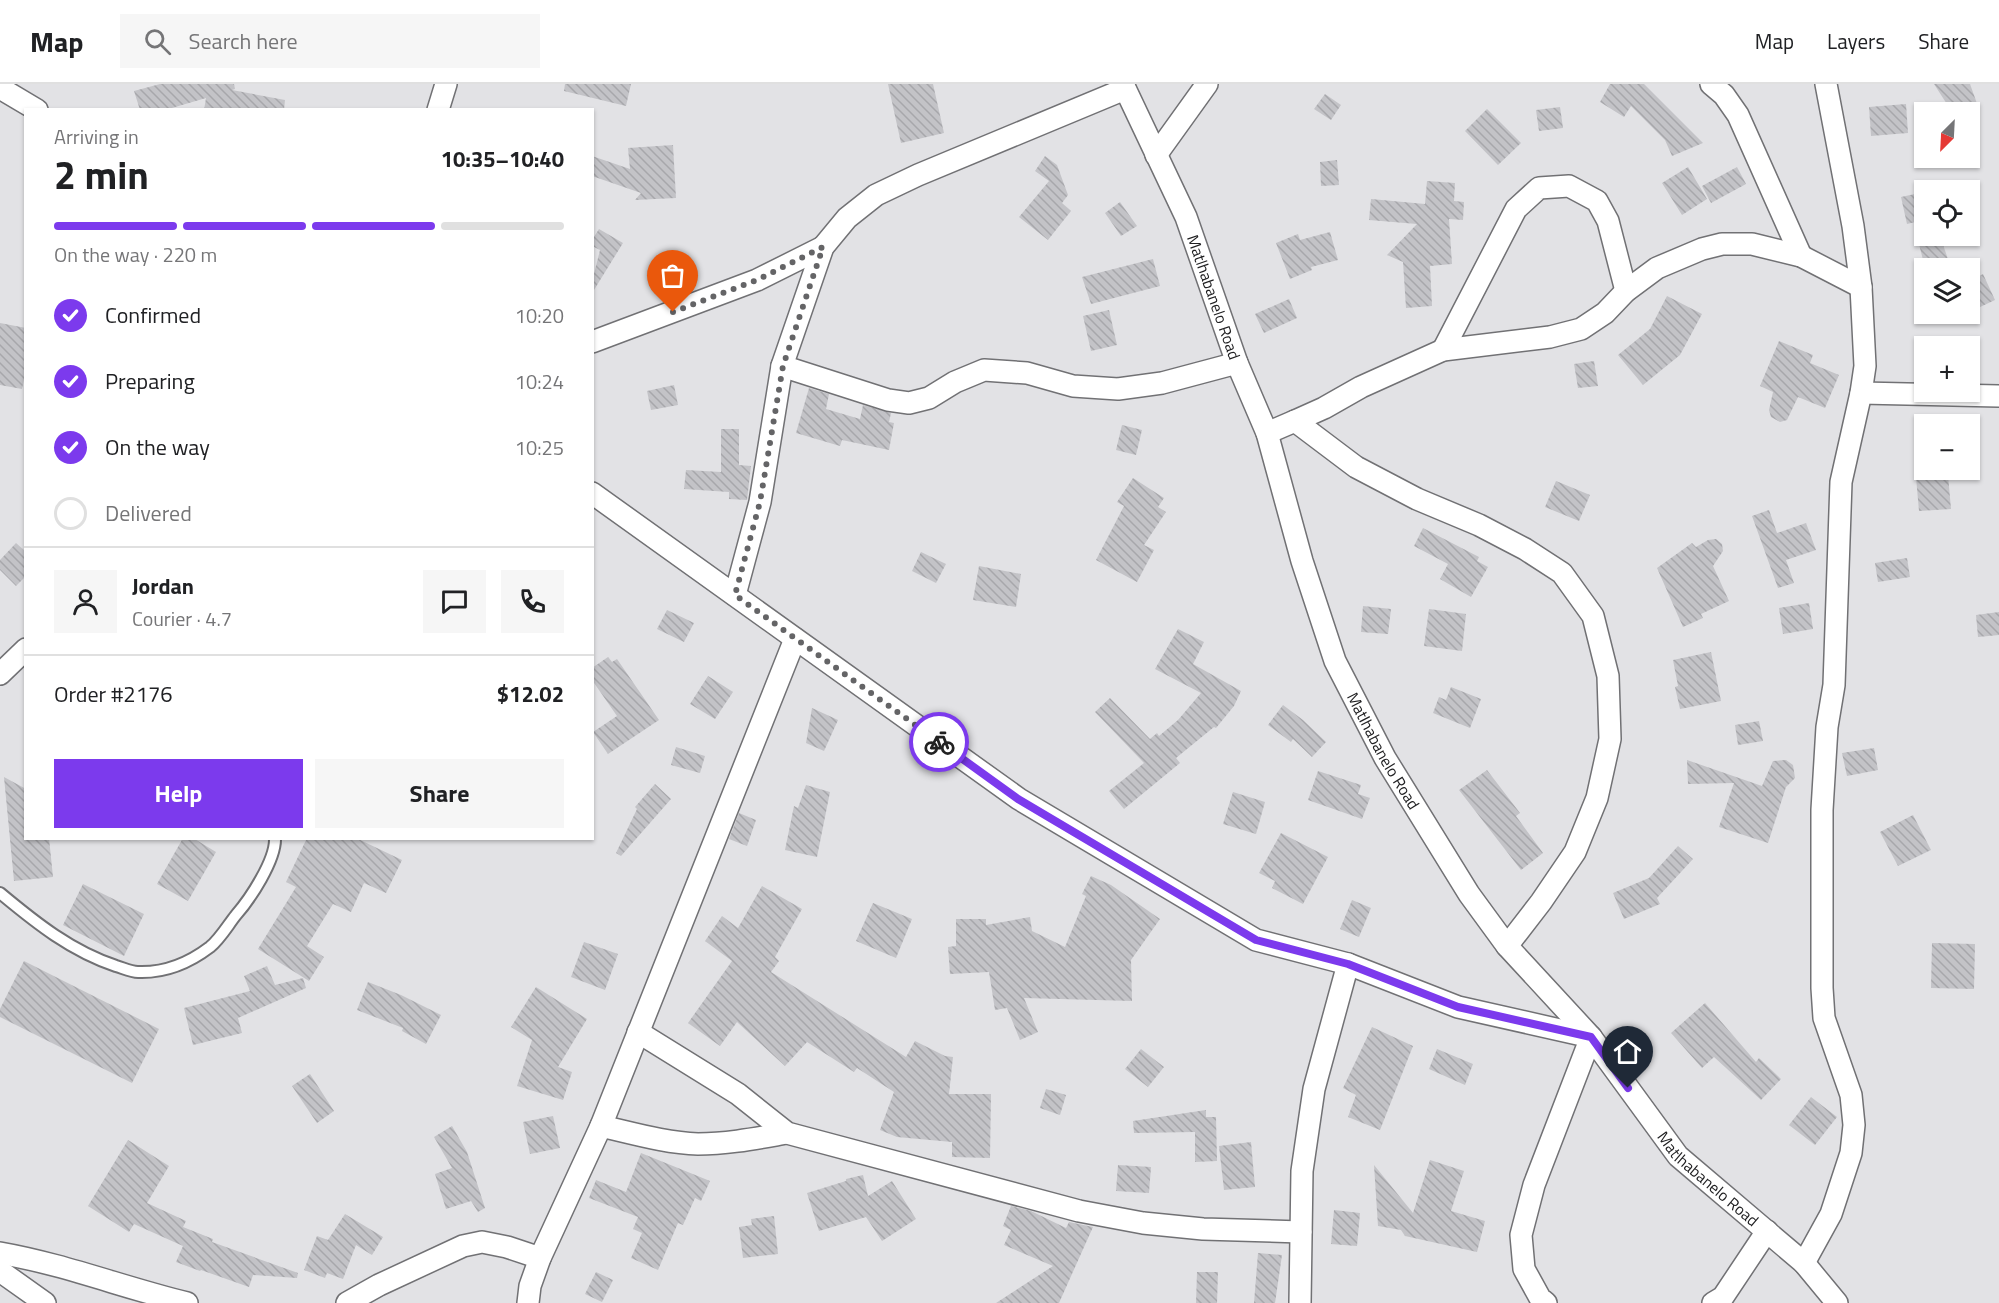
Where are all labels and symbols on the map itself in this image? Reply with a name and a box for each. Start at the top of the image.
north arrow [1914,102,1980,168]
street label: Matlhabanelo Road [1181,231,1247,363]
pin [647,250,698,312]
street label: Matlhabanelo Road [1341,688,1426,814]
courier [909,712,969,772]
pin [1602,1026,1653,1088]
street label: Matlhabanelo Road [1652,1126,1764,1232]

